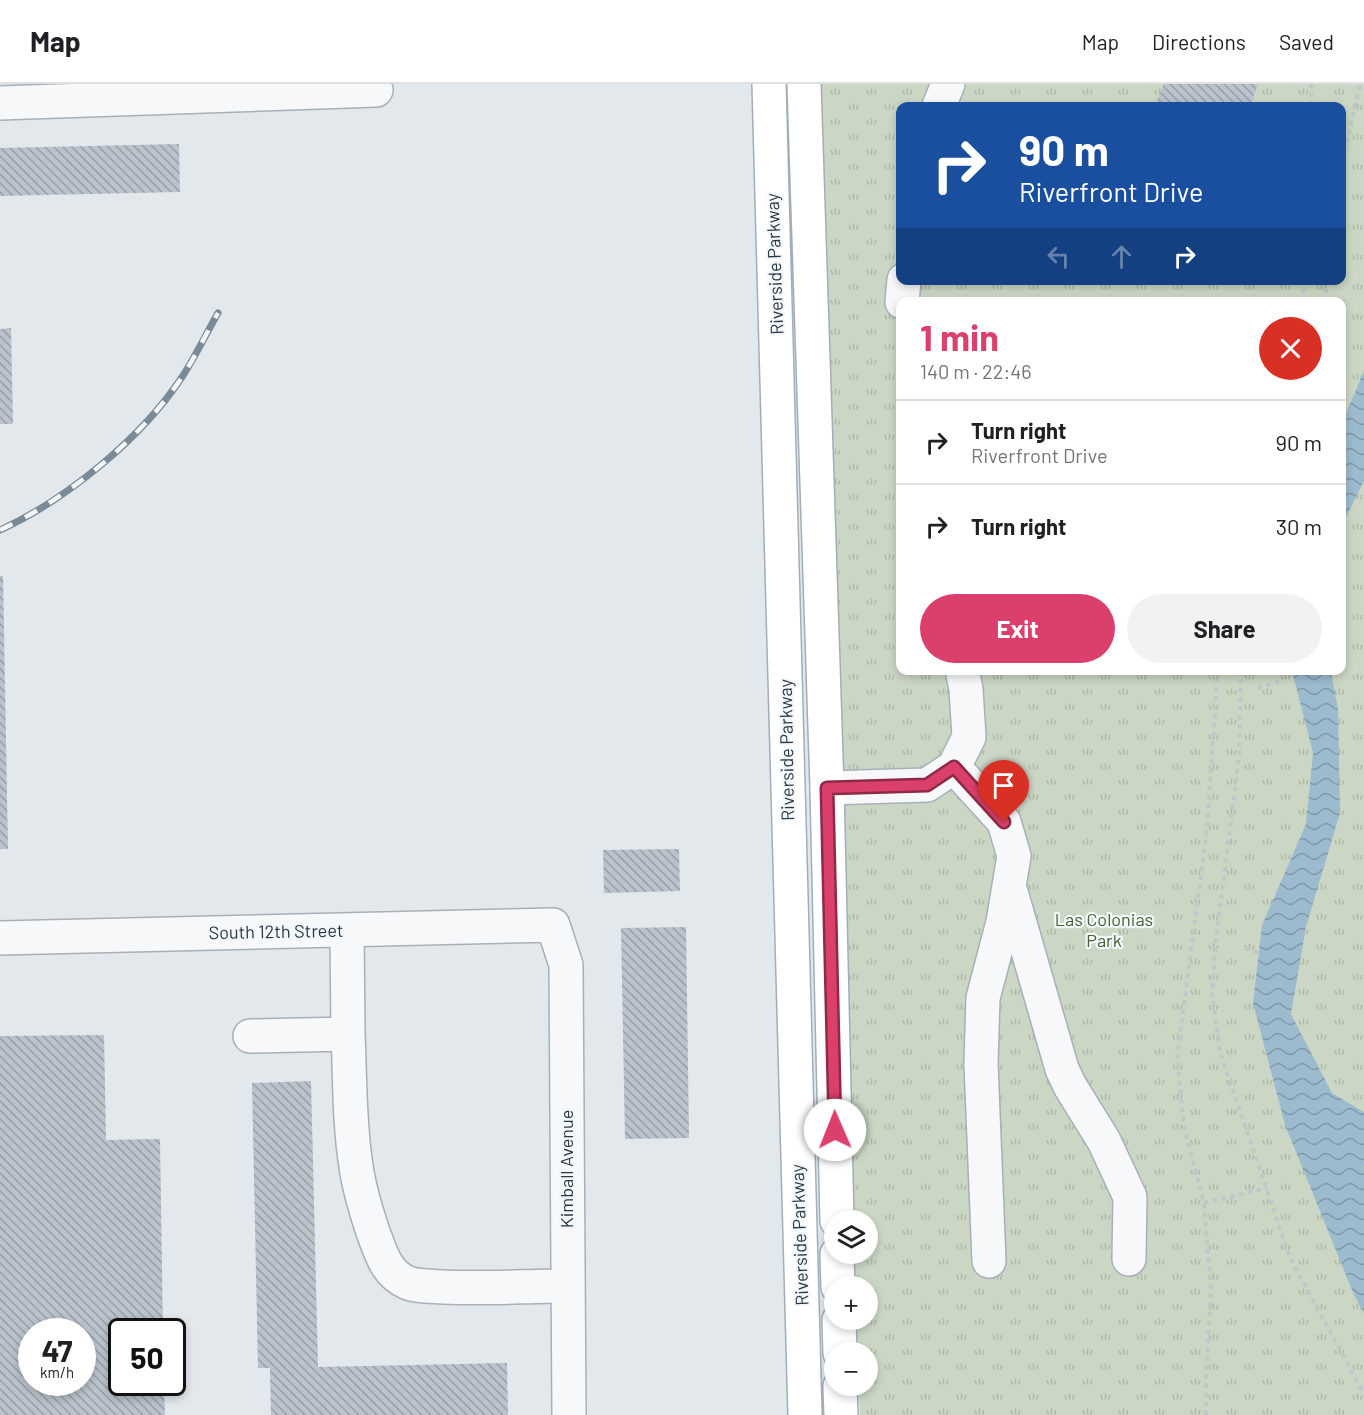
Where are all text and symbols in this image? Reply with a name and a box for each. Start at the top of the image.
text: Map [30,24,81,58]
text: Map [1082,29,1119,54]
text: Directions [1152,29,1246,54]
text: Saved [1279,29,1334,54]
text: 90 m [1019,124,1109,174]
icon: right [920,126,998,204]
text: Riverfront Drive [1019,175,1203,207]
street label: Riverside Parkway [761,193,787,335]
icon: left [1042,240,1075,273]
icon: ahead [1105,240,1138,273]
icon: right [1168,240,1201,273]
text: 1 min [920,315,999,358]
button: close [1259,317,1322,380]
text: 140 m · 22:46 [920,359,1032,383]
text: Turn right [971,417,1066,443]
icon: right [920,426,953,459]
text: 90 m [1276,429,1322,455]
text: Riverfront Drive [971,443,1108,467]
icon: right [920,510,953,543]
text: Turn right [971,513,1066,539]
text: 30 m [1276,513,1322,539]
button: Exit [920,594,1115,663]
button: Share [1127,594,1322,663]
street label: Riverside Parkway [774,679,798,821]
pin [978,760,1029,822]
icon: arrive [987,769,1020,802]
park label: Las Colonias Park [1055,908,1153,951]
street label: South 12th Street [208,919,344,943]
position arrow [803,1098,867,1162]
street label: Kimball Avenue [555,1110,577,1228]
street label: Riverside Parkway [786,1164,812,1306]
map controls [824,1210,878,1396]
button: layers [824,1210,878,1264]
button: + [824,1276,878,1330]
speed limit sign: 50 [108,1318,186,1396]
text: 47 [42,1332,72,1368]
button: − [824,1342,878,1396]
text: km/h [40,1363,74,1381]

